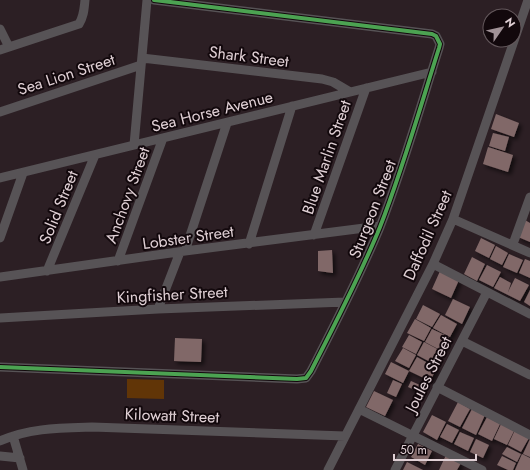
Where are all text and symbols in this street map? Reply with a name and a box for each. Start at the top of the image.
north arrow [482,8,522,48]
text: N [501,14,519,31]
street label: Shark Street [208,40,290,73]
street label: Sea Lion Street [15,48,118,101]
street label: Sea Horse Avenue [149,85,275,138]
street label: Blue Marlin Street [296,97,357,217]
street label: Anchovy Street [99,144,156,247]
street label: Sturgeon Street [343,156,402,262]
street label: Solid Street [33,167,84,247]
street label: Daffodil Street [397,186,458,284]
street label: Lobster Street [141,220,235,255]
street label: Kingfisher Street [116,280,228,309]
street label: Joules Street [399,332,457,418]
street label: Kilowatt Street [124,402,220,429]
scale bar [394,436,476,462]
text: 50 m [400,441,427,459]

